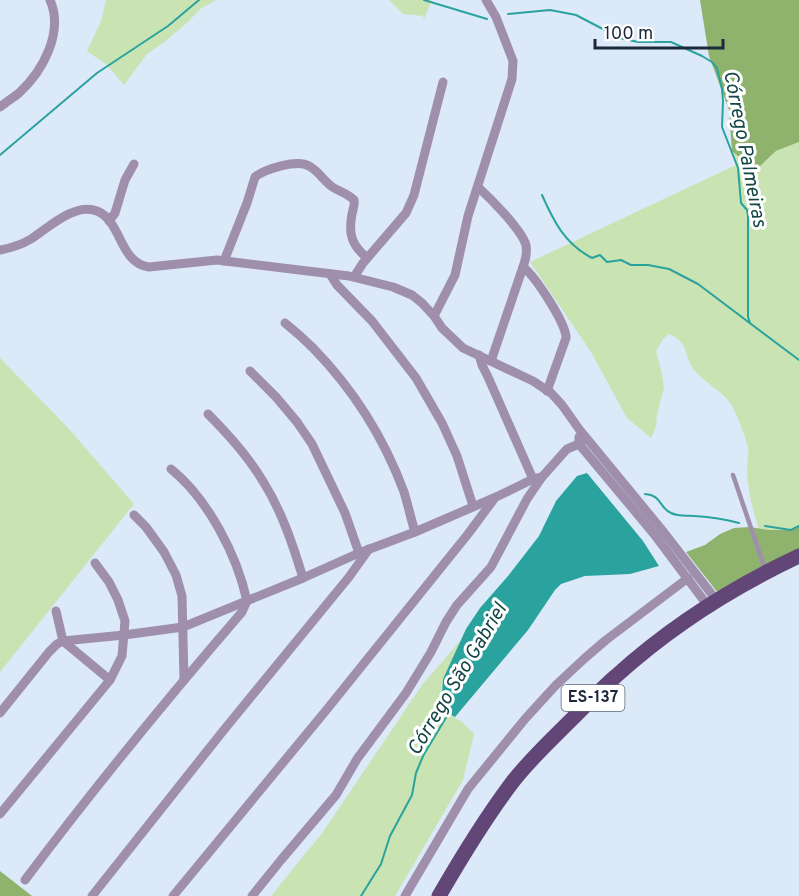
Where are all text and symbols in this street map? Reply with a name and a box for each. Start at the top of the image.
scale bar [595,12,722,50]
text: 100 m [604,23,653,46]
water label: Córrego Palmeiras [716,68,772,231]
water label: Córrego São Gabriel [402,598,514,761]
road number: ES-137 [562,685,624,711]

